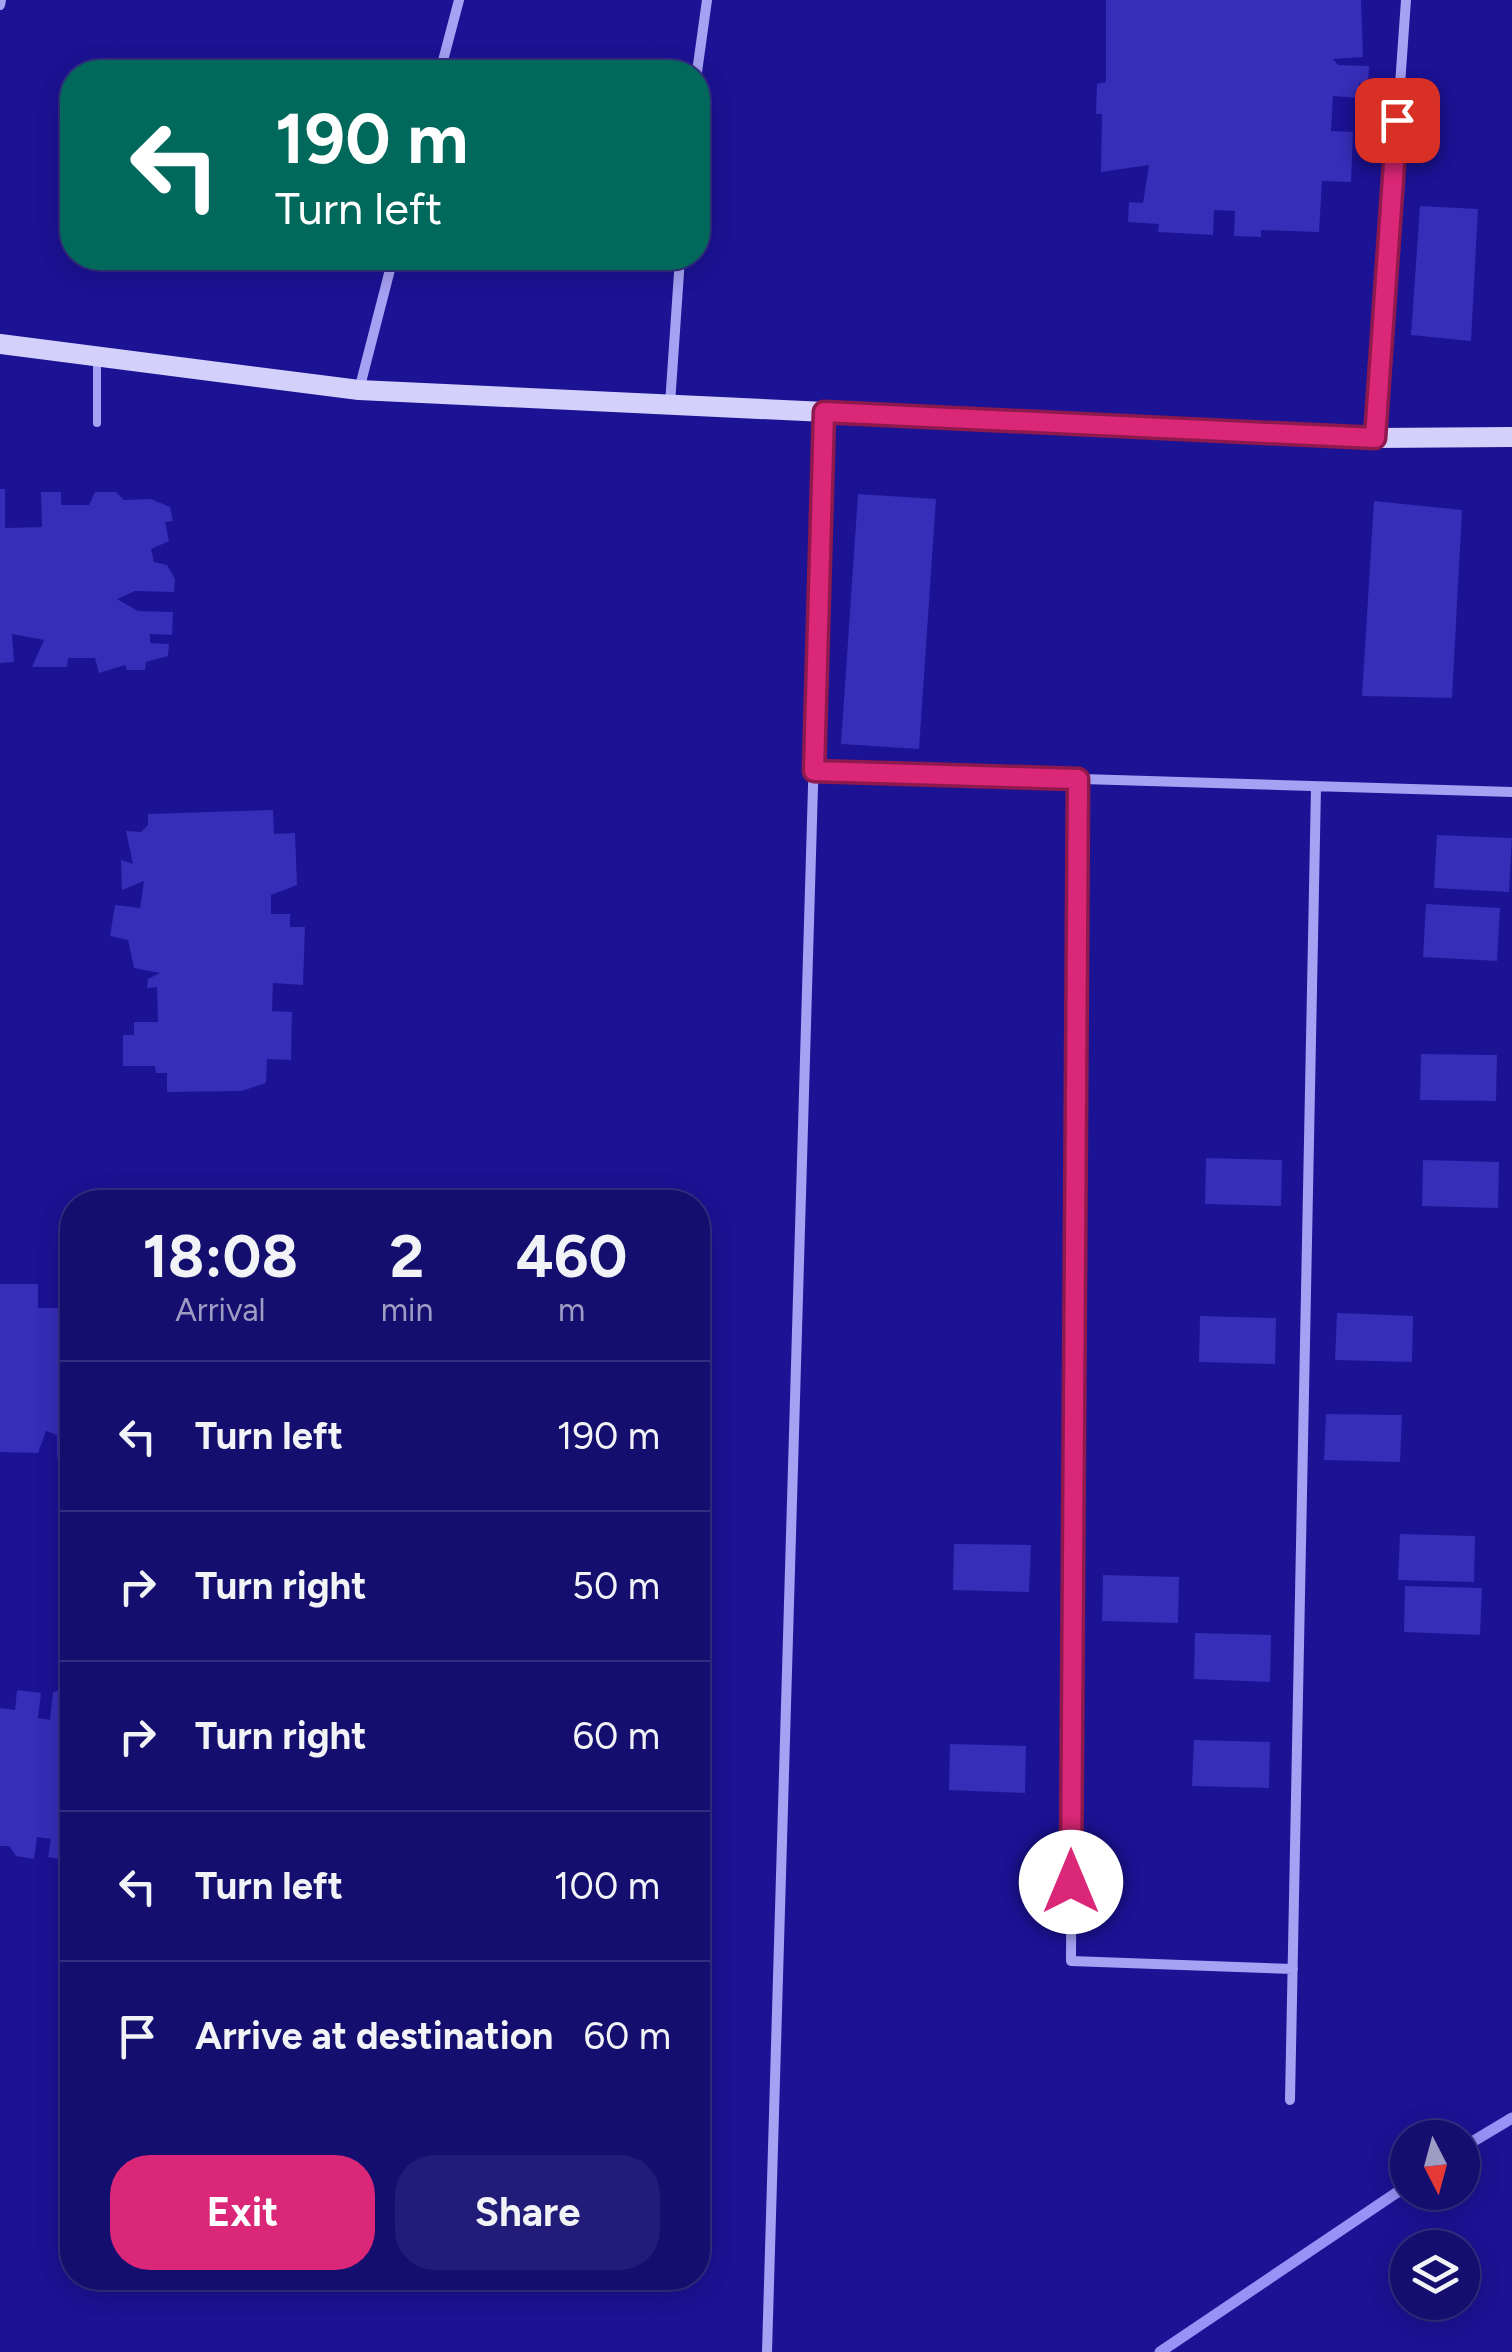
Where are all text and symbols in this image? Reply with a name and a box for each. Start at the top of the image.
pin [1355,78,1440,163]
icon: arrive [1370,93,1425,148]
text: 190 m [275,96,468,181]
icon: left [110,100,240,230]
text: Turn left [275,181,442,235]
text: 18:08 [143,1220,298,1292]
text: 2 [390,1220,424,1292]
text: 460 [516,1220,627,1292]
text: Arrival [175,1291,266,1329]
text: min [381,1291,433,1329]
text: m [558,1291,585,1329]
icon: left [110,1409,165,1464]
text: Turn left [195,1413,343,1459]
text: 190 m [557,1413,660,1459]
icon: right [110,1559,165,1614]
text: Turn right [195,1563,367,1609]
text: 50 m [572,1563,660,1609]
icon: right [110,1709,165,1764]
text: Turn right [195,1713,367,1759]
text: 60 m [572,1713,660,1759]
position arrow [1019,1830,1123,1934]
icon: left [110,1859,165,1914]
text: Turn left [195,1863,343,1909]
text: 100 m [554,1863,660,1909]
icon: arrive [110,2009,165,2064]
text: Arrive at destination [195,2013,553,2059]
text: 60 m [583,2013,671,2059]
north arrow [1390,2120,1480,2210]
map controls [1390,2120,1480,2320]
button: Exit [110,2155,375,2270]
button: Share [395,2155,660,2270]
button: layers [1390,2230,1480,2320]

